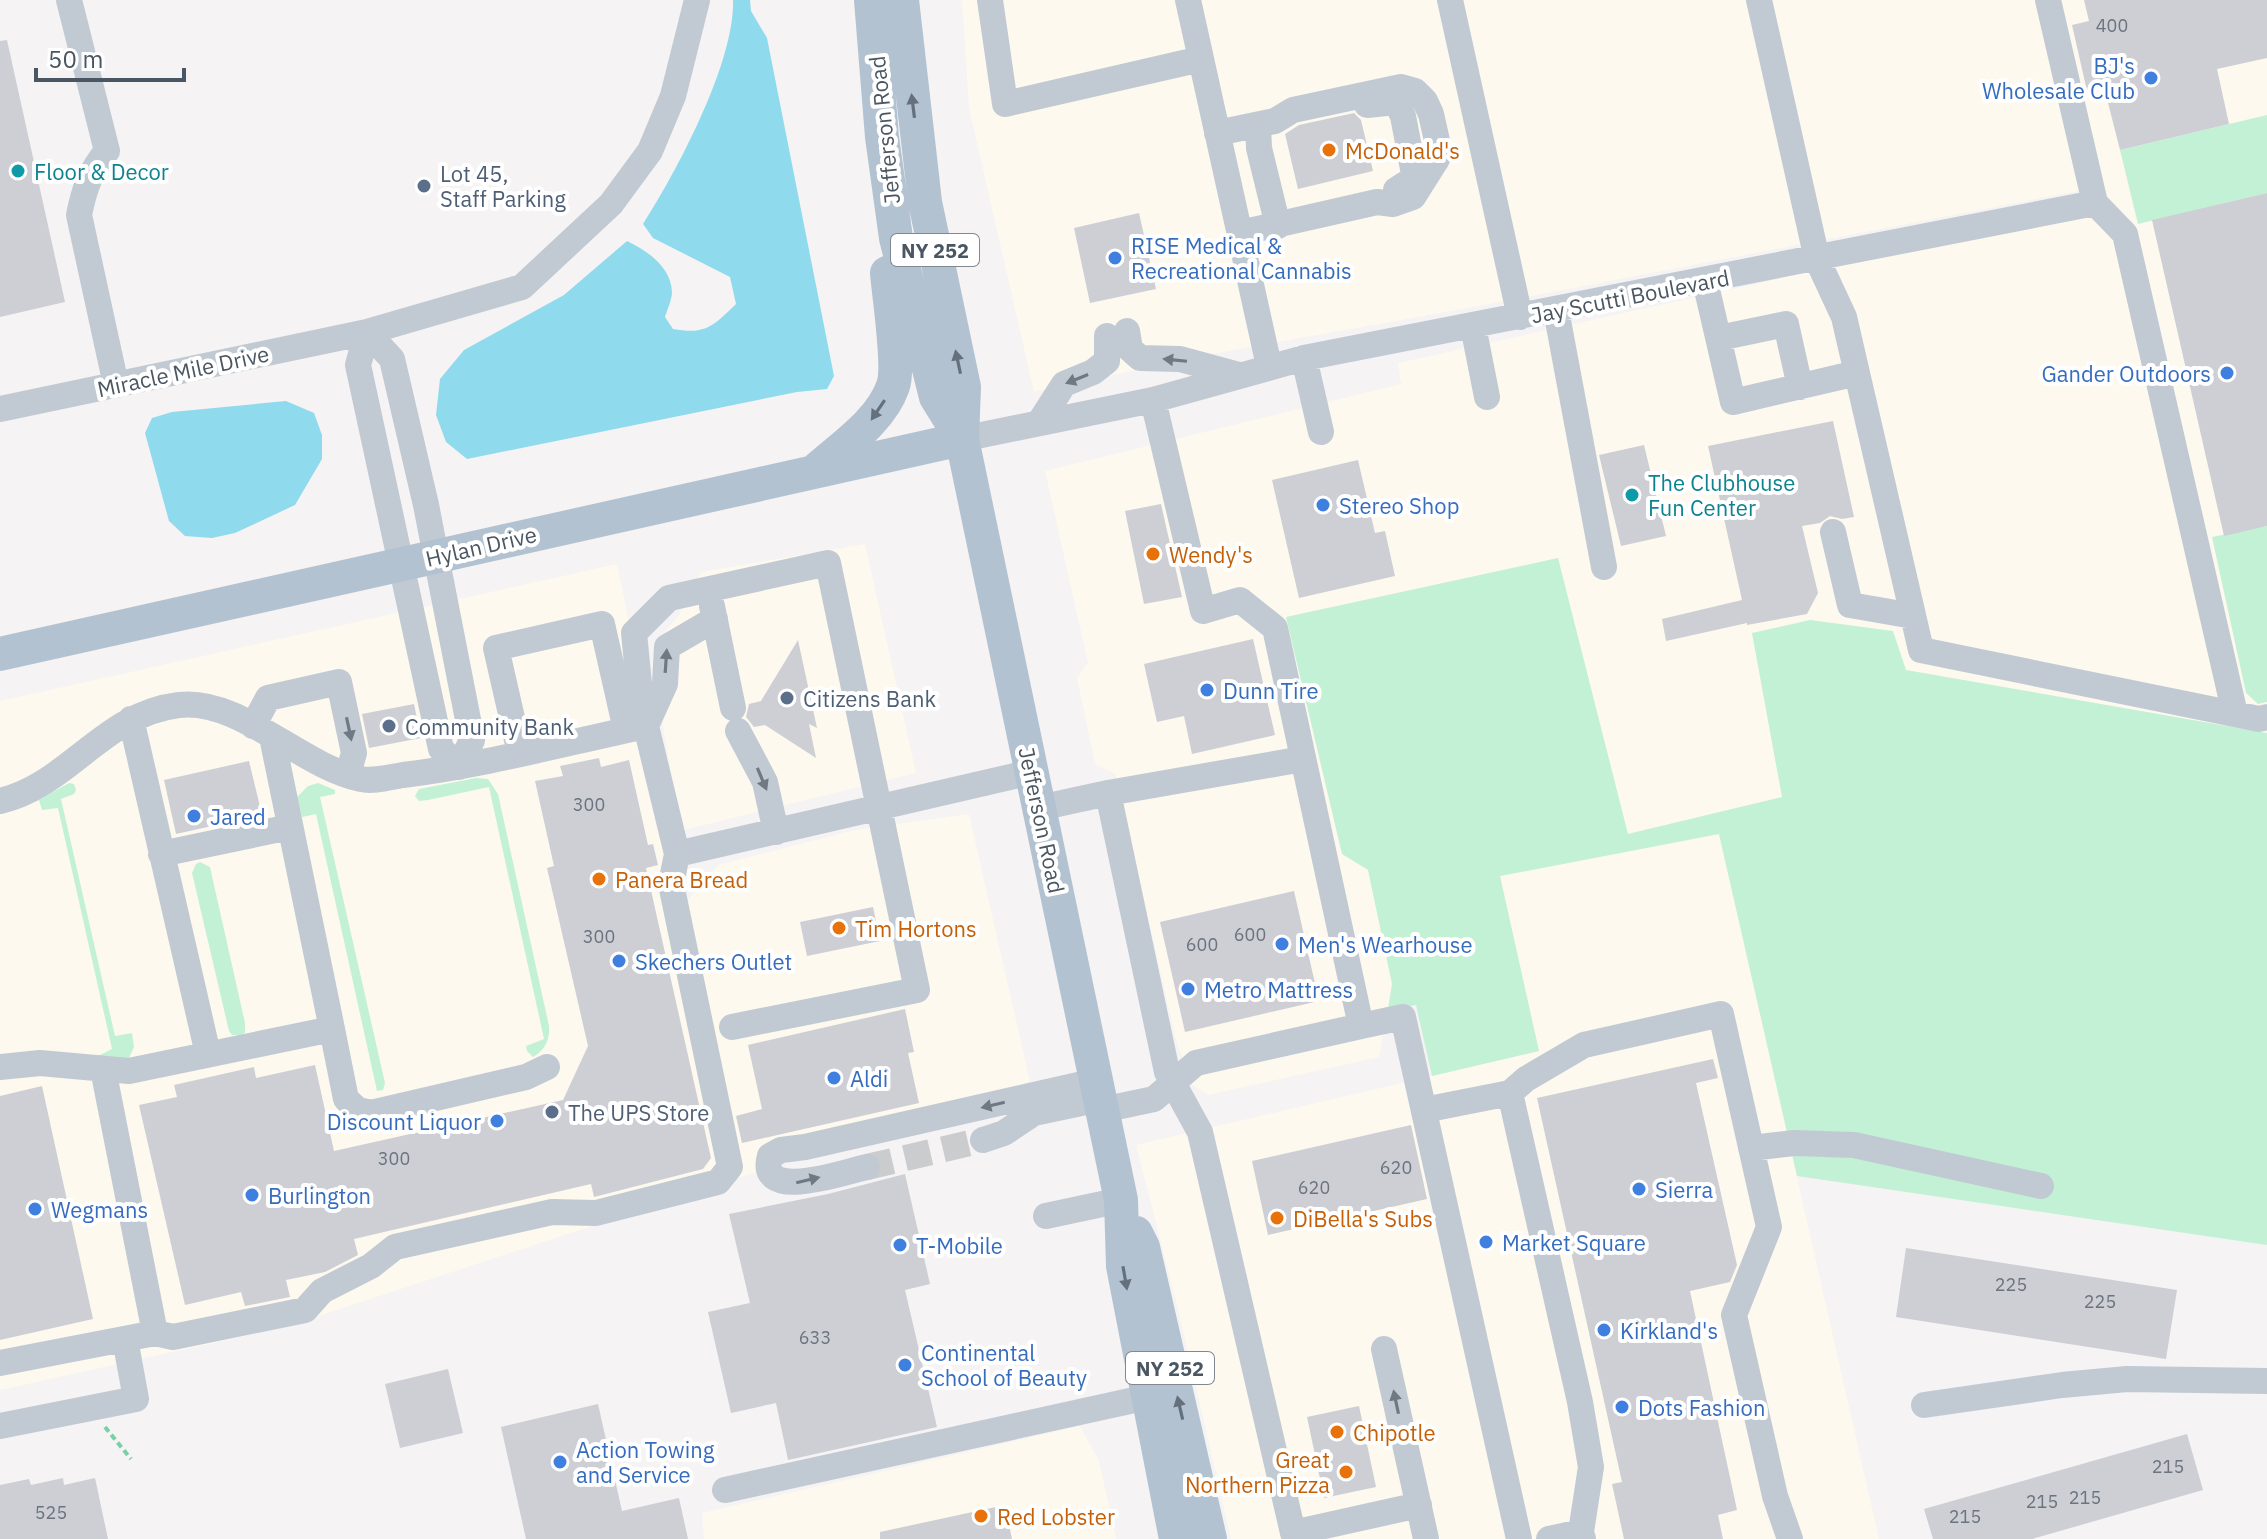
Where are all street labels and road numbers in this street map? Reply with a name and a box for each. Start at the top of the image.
street label: Jefferson Road [862,54,906,206]
road number: NY 252 [891,234,979,266]
street label: Jay Scutti Boulevard [1528,263,1732,329]
street label: Miracle Mile Drive [94,339,272,403]
street label: Hylan Drive [423,519,539,573]
street label: Jefferson Road [1012,744,1072,896]
road number: NY 252 [1126,1352,1214,1384]

